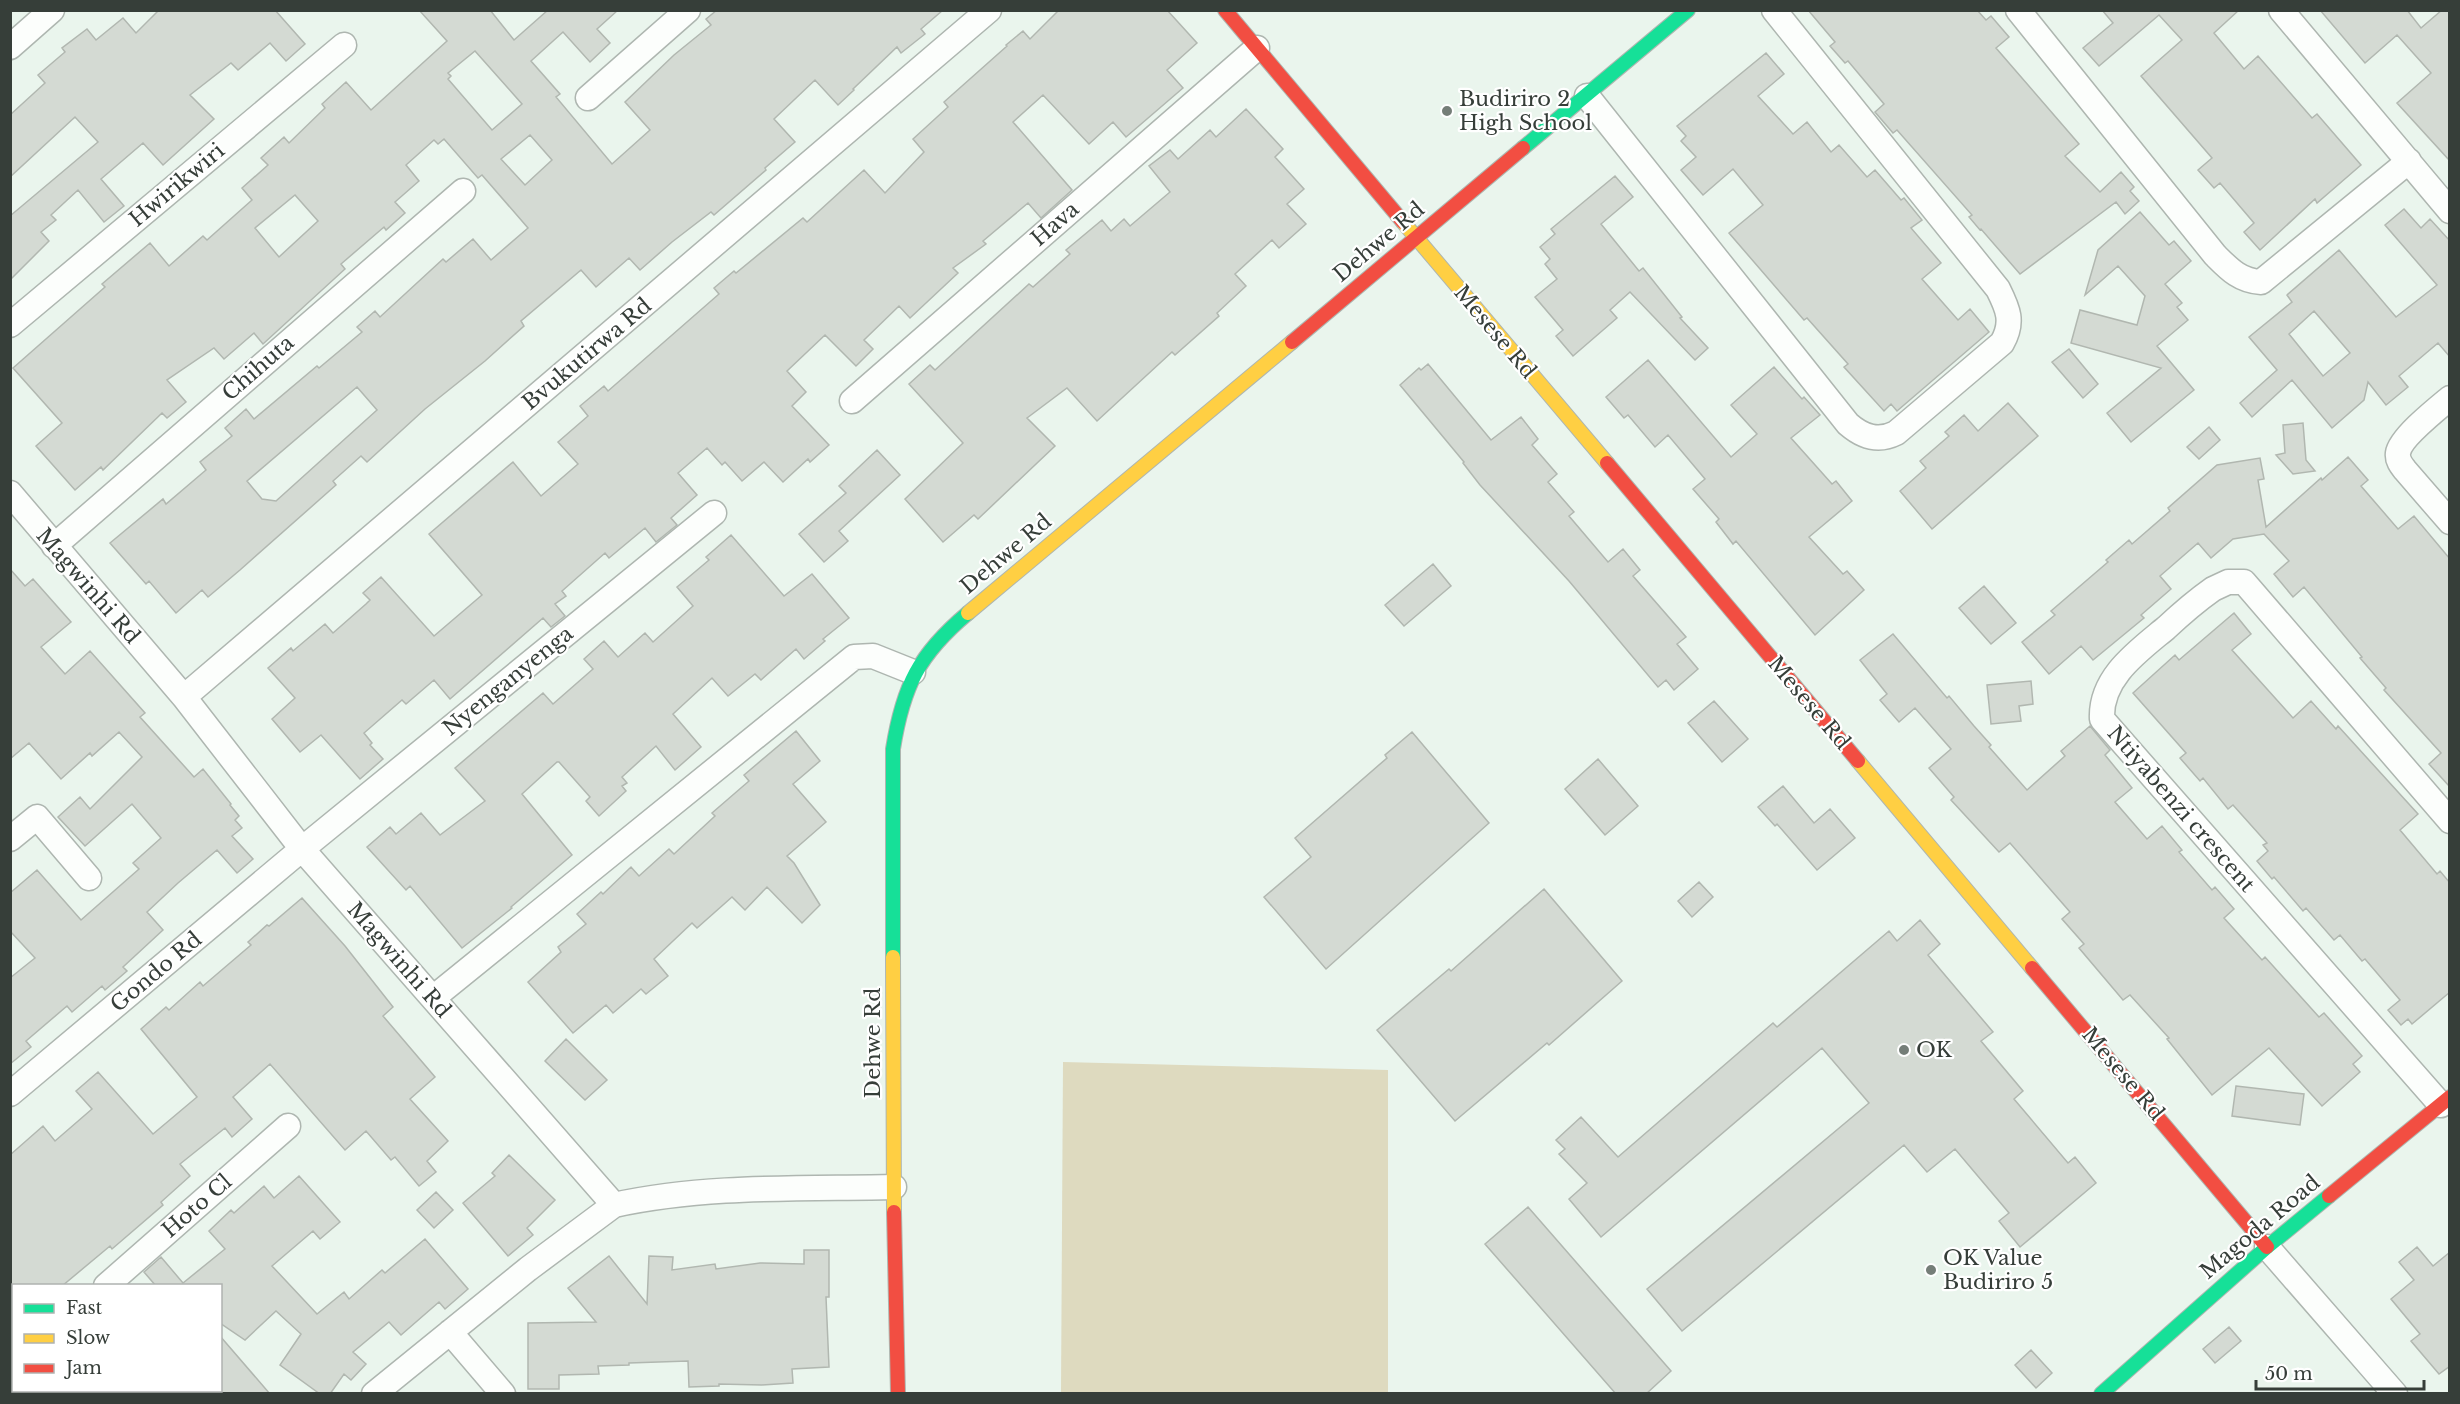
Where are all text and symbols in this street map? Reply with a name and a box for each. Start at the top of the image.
place label: Budiriro 2 High School [1459,86,1592,136]
marker: Budiriro 2 High School [1440,104,1454,118]
street label: Hwirikwiri [124,138,230,232]
street label: Hava [1026,196,1085,252]
street label: Dehwe Rd [1328,196,1430,288]
street label: Mesese Rd [1448,280,1542,384]
street label: Bvukutirwa Rd [517,293,657,415]
street label: Chihuta [217,330,299,406]
street label: Dehwe Rd [955,508,1057,600]
street label: Magwinhi Rd [31,523,145,649]
street label: Nyenganyenga [438,620,579,741]
street label: Mesese Rd [1762,651,1856,755]
street label: Ntiyabenzi crescent [2102,721,2260,897]
street label: Magwinhi Rd [342,897,456,1023]
street label: Gondo Rd [105,926,207,1018]
street label: Dehwe Rd [860,988,886,1098]
street label: Mesese Rd [2076,1022,2170,1126]
place label: OK [1916,1037,1953,1063]
marker: OK [1897,1043,1911,1057]
street label: Hoto Cl [157,1169,237,1243]
street label: Magoda Road [2195,1169,2325,1285]
place label: OK Value Budiriro 5 [1943,1245,2053,1295]
marker: OK Value Budiriro 5 [1924,1263,1938,1277]
legend [12,1284,222,1392]
text: Fast [66,1297,103,1319]
text: Slow [66,1327,111,1349]
scale bar [2256,1353,2424,1391]
text: Jam [64,1357,102,1379]
text: 50 m [2265,1363,2313,1385]

